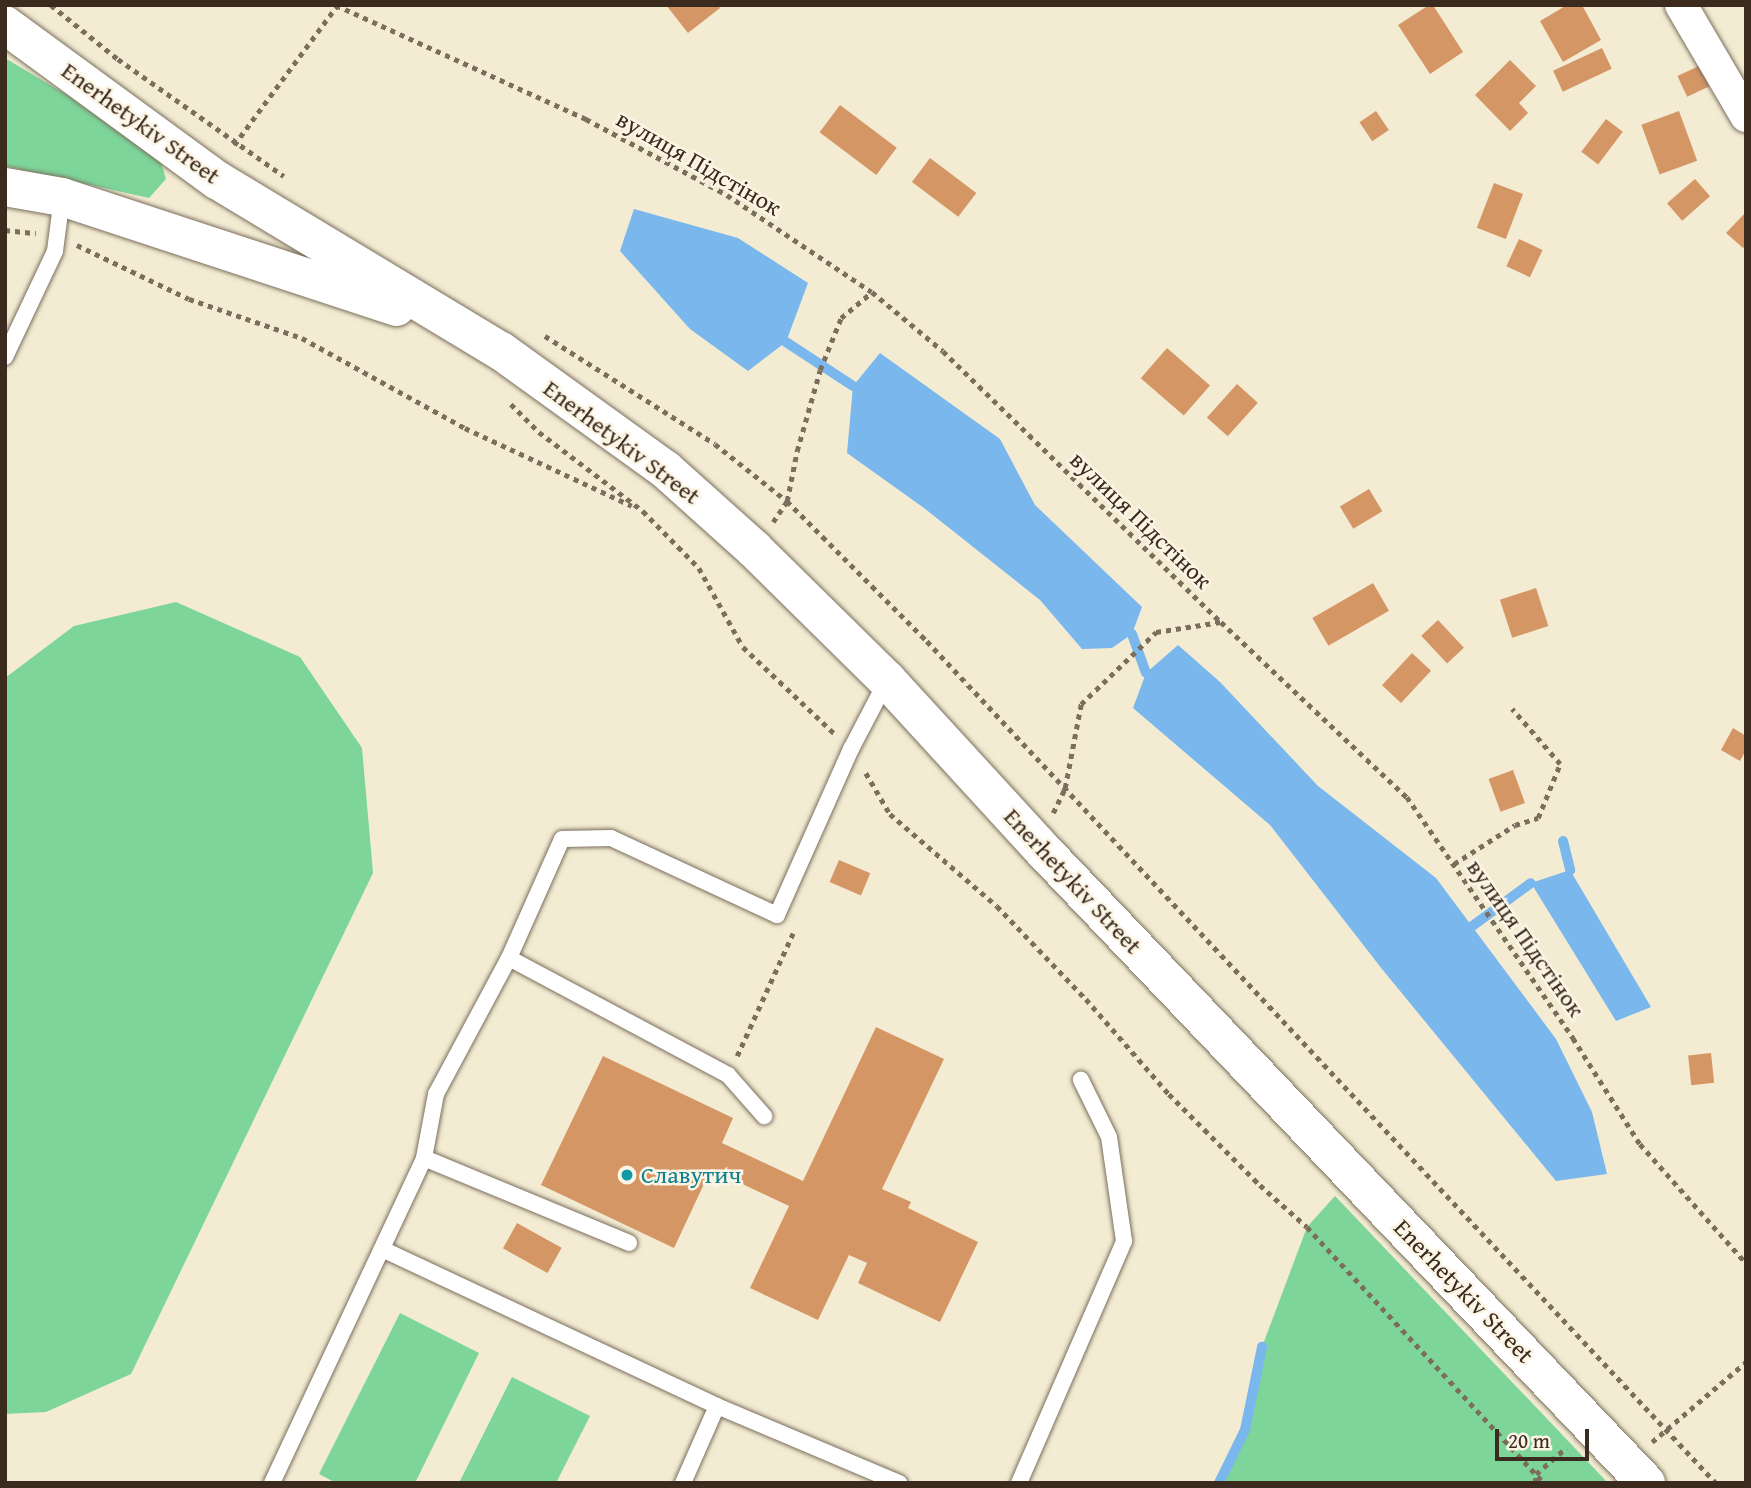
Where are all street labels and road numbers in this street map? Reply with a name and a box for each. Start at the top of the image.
street label: Enerhetykiv Street [56,56,226,190]
street label: вулиця Підстінок [611,104,787,222]
street label: Enerhetykiv Street [538,374,706,510]
street label: вулиця Підстінок [1064,445,1218,595]
street label: Enerhetykiv Street [998,802,1148,960]
street label: вулиця Підстінок [1461,854,1591,1022]
street label: Enerhetykiv Street [1388,1213,1540,1369]

